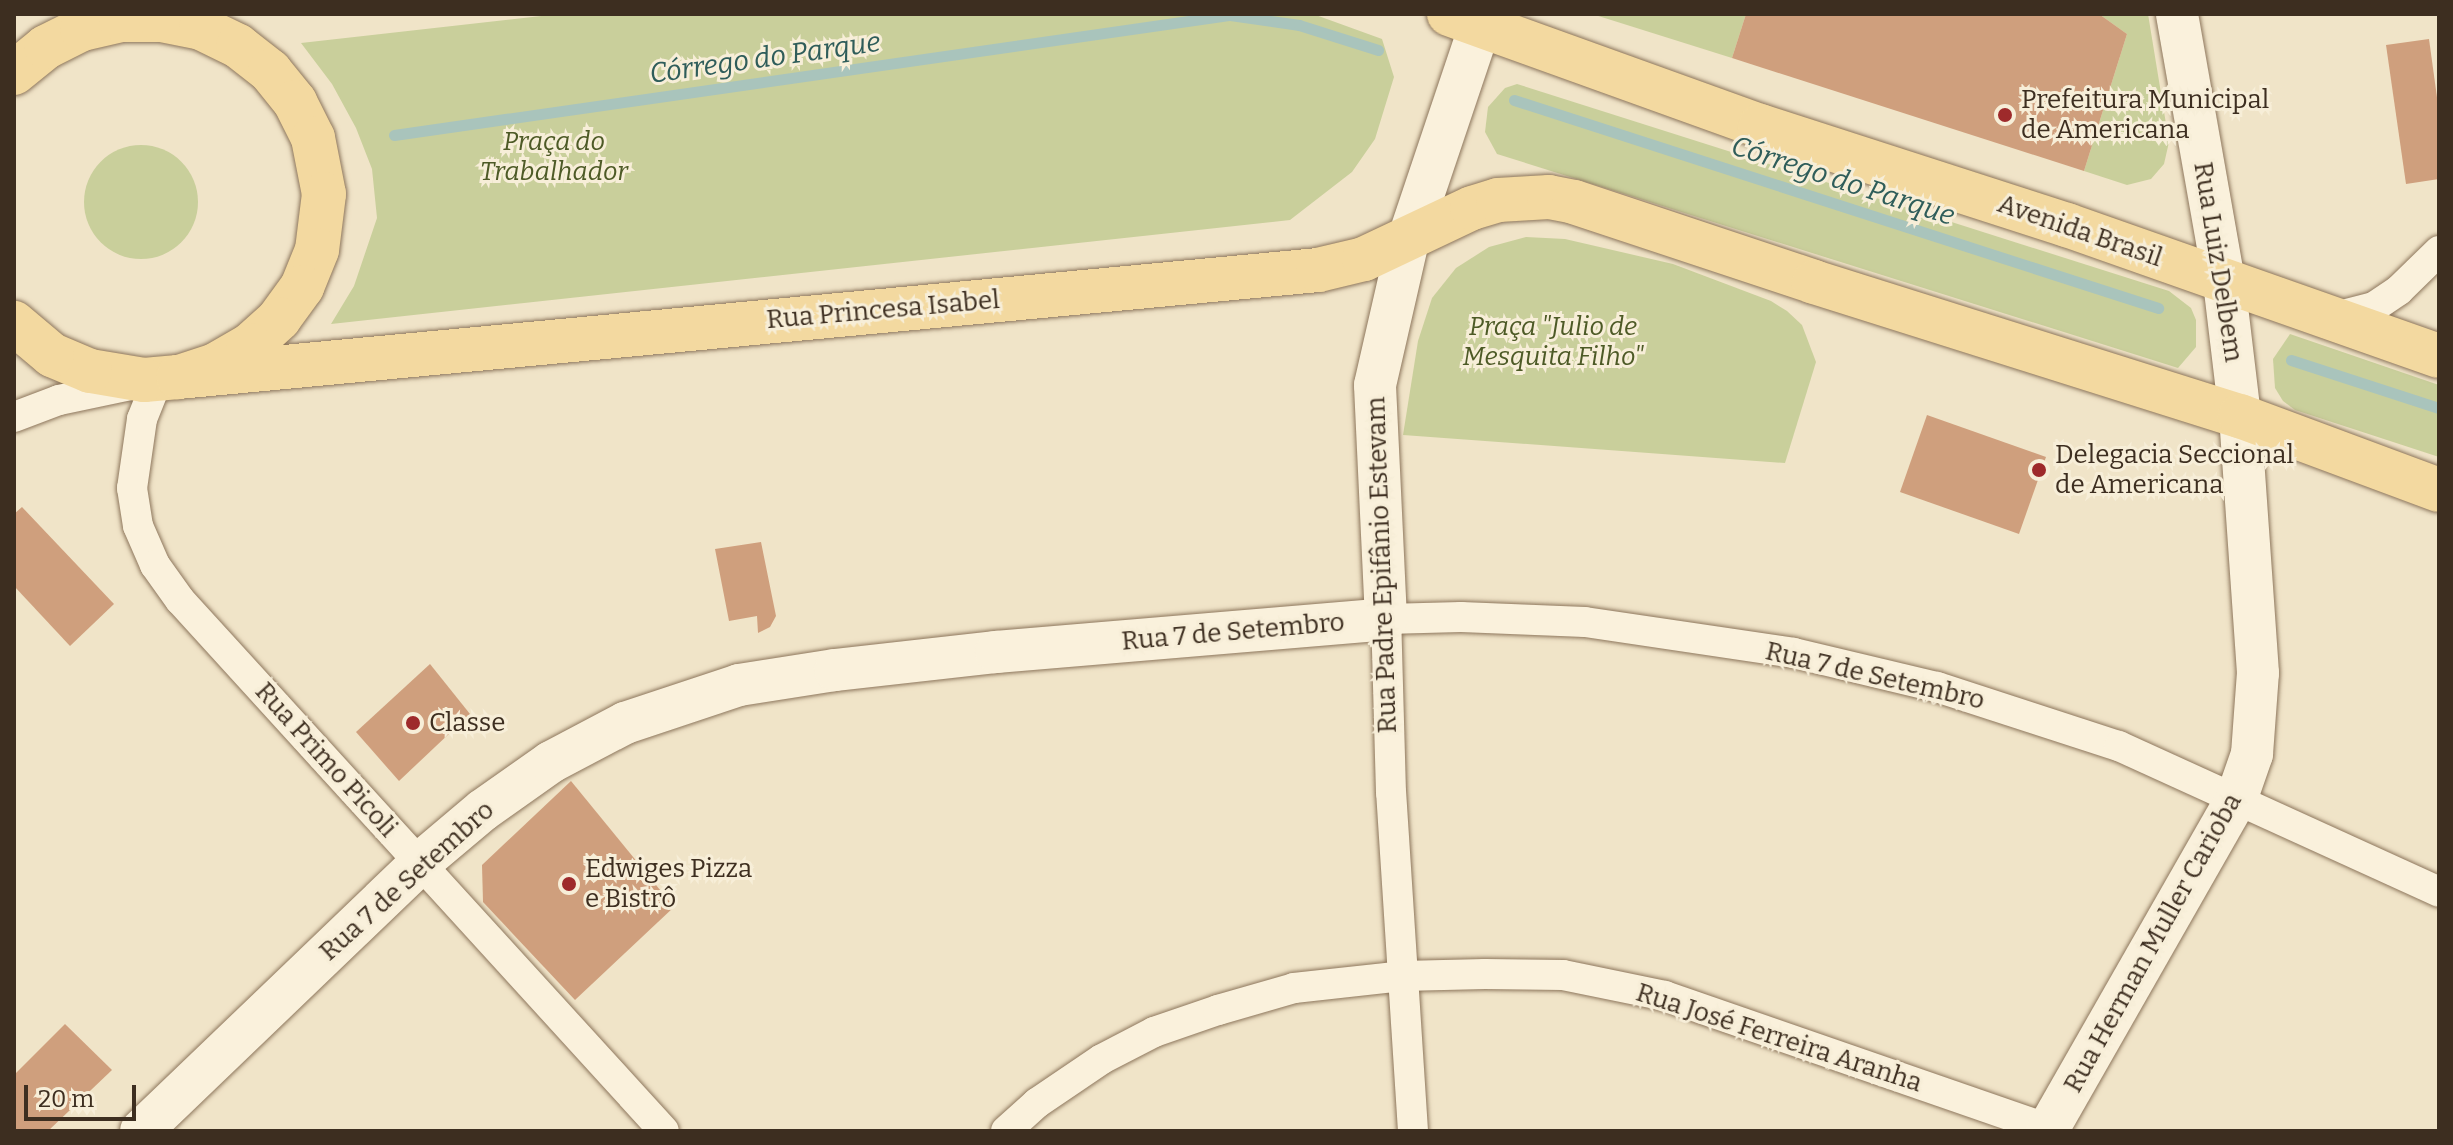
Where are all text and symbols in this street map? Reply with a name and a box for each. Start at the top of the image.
water label: Córrego do Parque [647,25,883,91]
place label: Prefeitura Municipal de Americana [2021,84,2269,146]
marker: Prefeitura Municipal de Americana [1996,106,2014,124]
park label: Praça do Trabalhador [480,126,628,188]
water label: Córrego do Parque [1727,129,1959,233]
street label: Rua Luiz Delbem [2187,160,2249,364]
street label: Avenida Brasil [1994,188,2166,274]
street label: Rua Princesa Isabel [765,284,1001,336]
park label: Praça "Julio de Mesquita Filho" [1462,311,1644,372]
street label: Rua Padre Epifânio Estevam [1361,396,1403,734]
place label: Delegacia Seccional de Americana [2055,439,2294,500]
marker: Delegacia Seccional de Americana [2030,461,2048,479]
street label: Rua 7 de Setembro [1120,607,1346,657]
street label: Rua 7 de Setembro [1762,636,1988,716]
street label: Rua Primo Picoli [248,676,404,844]
place label: Classe [429,707,505,739]
marker: Classe [404,714,422,732]
street label: Rua Herman Muller Carioba [2058,788,2248,1098]
street label: Rua 7 de Setembro [313,795,501,967]
place label: Edwiges Pizza e Bistrô [585,853,752,914]
marker: Edwiges Pizza e Bistrô [560,875,578,893]
street label: Rua José Ferreira Aranha [1632,977,1926,1099]
scale bar [28,1069,140,1119]
text: 20 m [38,1085,94,1113]

